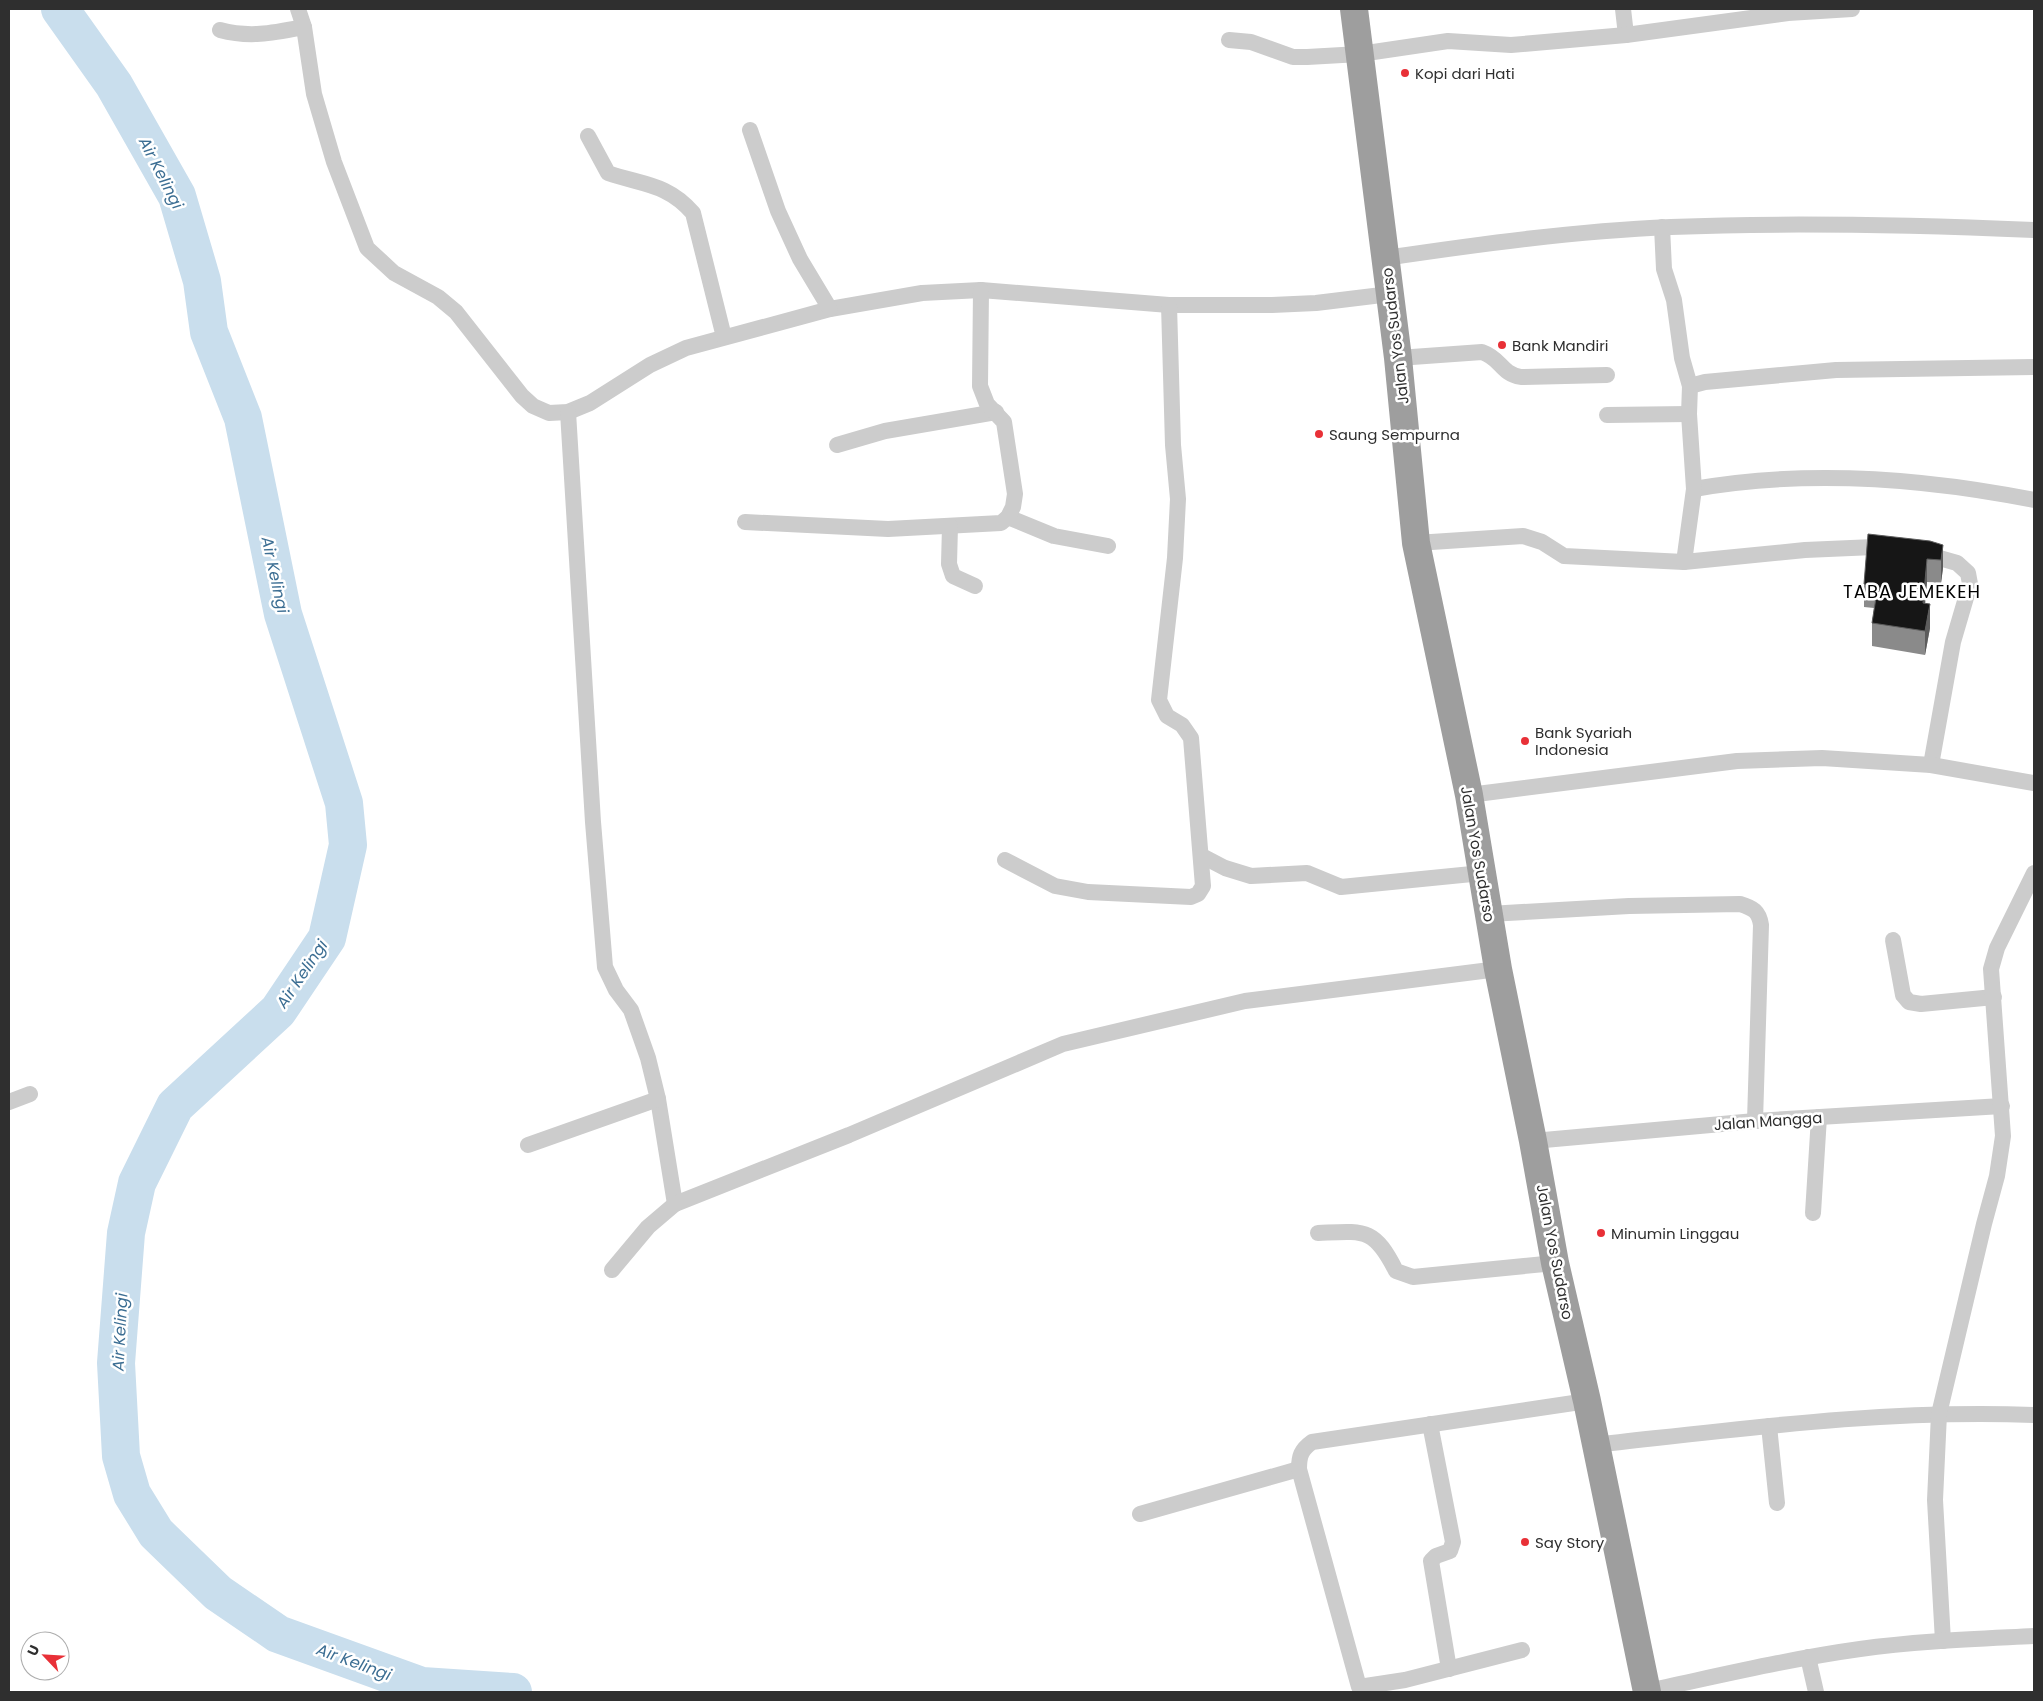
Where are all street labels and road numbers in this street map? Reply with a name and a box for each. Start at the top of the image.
street label: Jalan Yos Sudarso [1376,267,1414,405]
street label: Jalan Yos Sudarso [1456,785,1500,923]
street label: Jalan Mangga [1713,1107,1823,1135]
street label: Jalan Yos Sudarso [1532,1183,1578,1321]

